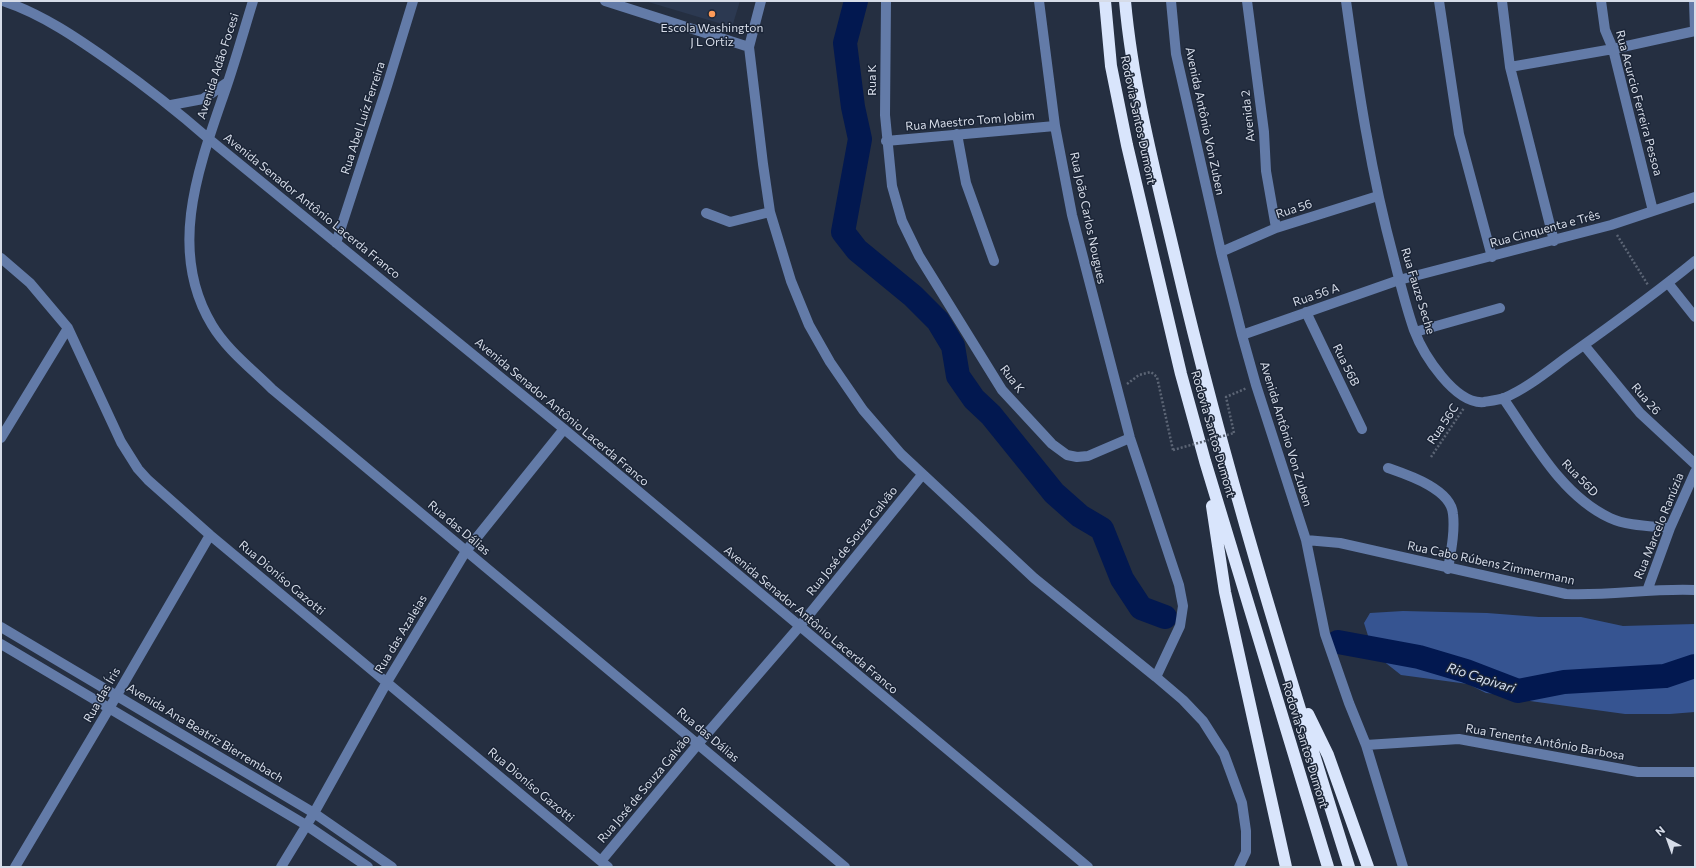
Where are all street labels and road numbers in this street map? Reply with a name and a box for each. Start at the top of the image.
street label: Avenida Adão Focesi [194,11,242,121]
street label: Rua Acurcio Ferreira Pessoa [1613,29,1665,177]
street label: Avenida Antônio Von Zuben [1182,46,1228,196]
street label: Rodovia Santos Dumont [1117,54,1159,186]
street label: Rua Abel Luíz Ferreira [338,60,388,176]
street label: Rua K [865,64,879,96]
street label: Avenida 2 [1238,89,1258,143]
street label: Rua Maestro Tom Jobim [905,108,1035,134]
street label: Avenida Senador Antônio Lacerda Franco [221,130,403,282]
street label: Rua João Carlos Nougues [1067,151,1109,285]
street label: Rua 56 [1274,196,1314,222]
street label: Rua Cinquenta e Três [1488,207,1602,251]
street label: Rua Fauze Seche [1398,246,1438,336]
street label: Rua 56 A [1291,280,1341,310]
street label: Avenida Senador Antônio Lacerda Franco [472,335,652,489]
street label: Rua 56B [1330,342,1362,388]
street label: Avenida Antônio Von Zuben [1257,360,1315,508]
street label: Rua K [997,362,1027,396]
street label: Rodovia Santos Dumont [1188,369,1238,499]
street label: Rua 26 [1628,380,1664,418]
street label: Rua 56C [1424,401,1462,447]
street label: Rua 56D [1559,456,1601,500]
street label: Rua Marcelo Ranúzia [1631,471,1687,581]
street label: Rua José de Souza Galvão [803,483,901,599]
street label: Rua das Dálias [425,498,493,558]
street label: Rua Dioníso Gazotti [236,538,328,618]
street label: Rua Cabo Rúbens Zimmermann [1406,538,1576,588]
street label: Avenida Senador Antônio Lacerda Franco [721,543,901,697]
street label: Rua das Azaleias [372,592,430,676]
street label: Rua das Íris [81,665,123,725]
street label: Avenida Ana Beatriz Bierrembach [124,680,286,786]
street label: Rodovia Santos Dumont [1279,680,1331,810]
street label: Rua das Dálias [674,705,742,765]
street label: Rua Tenente Antônio Barbosa [1464,721,1626,763]
street label: Rua José de Souza Galvão [595,732,693,846]
street label: Rua Dioníso Gazotti [485,745,577,825]

